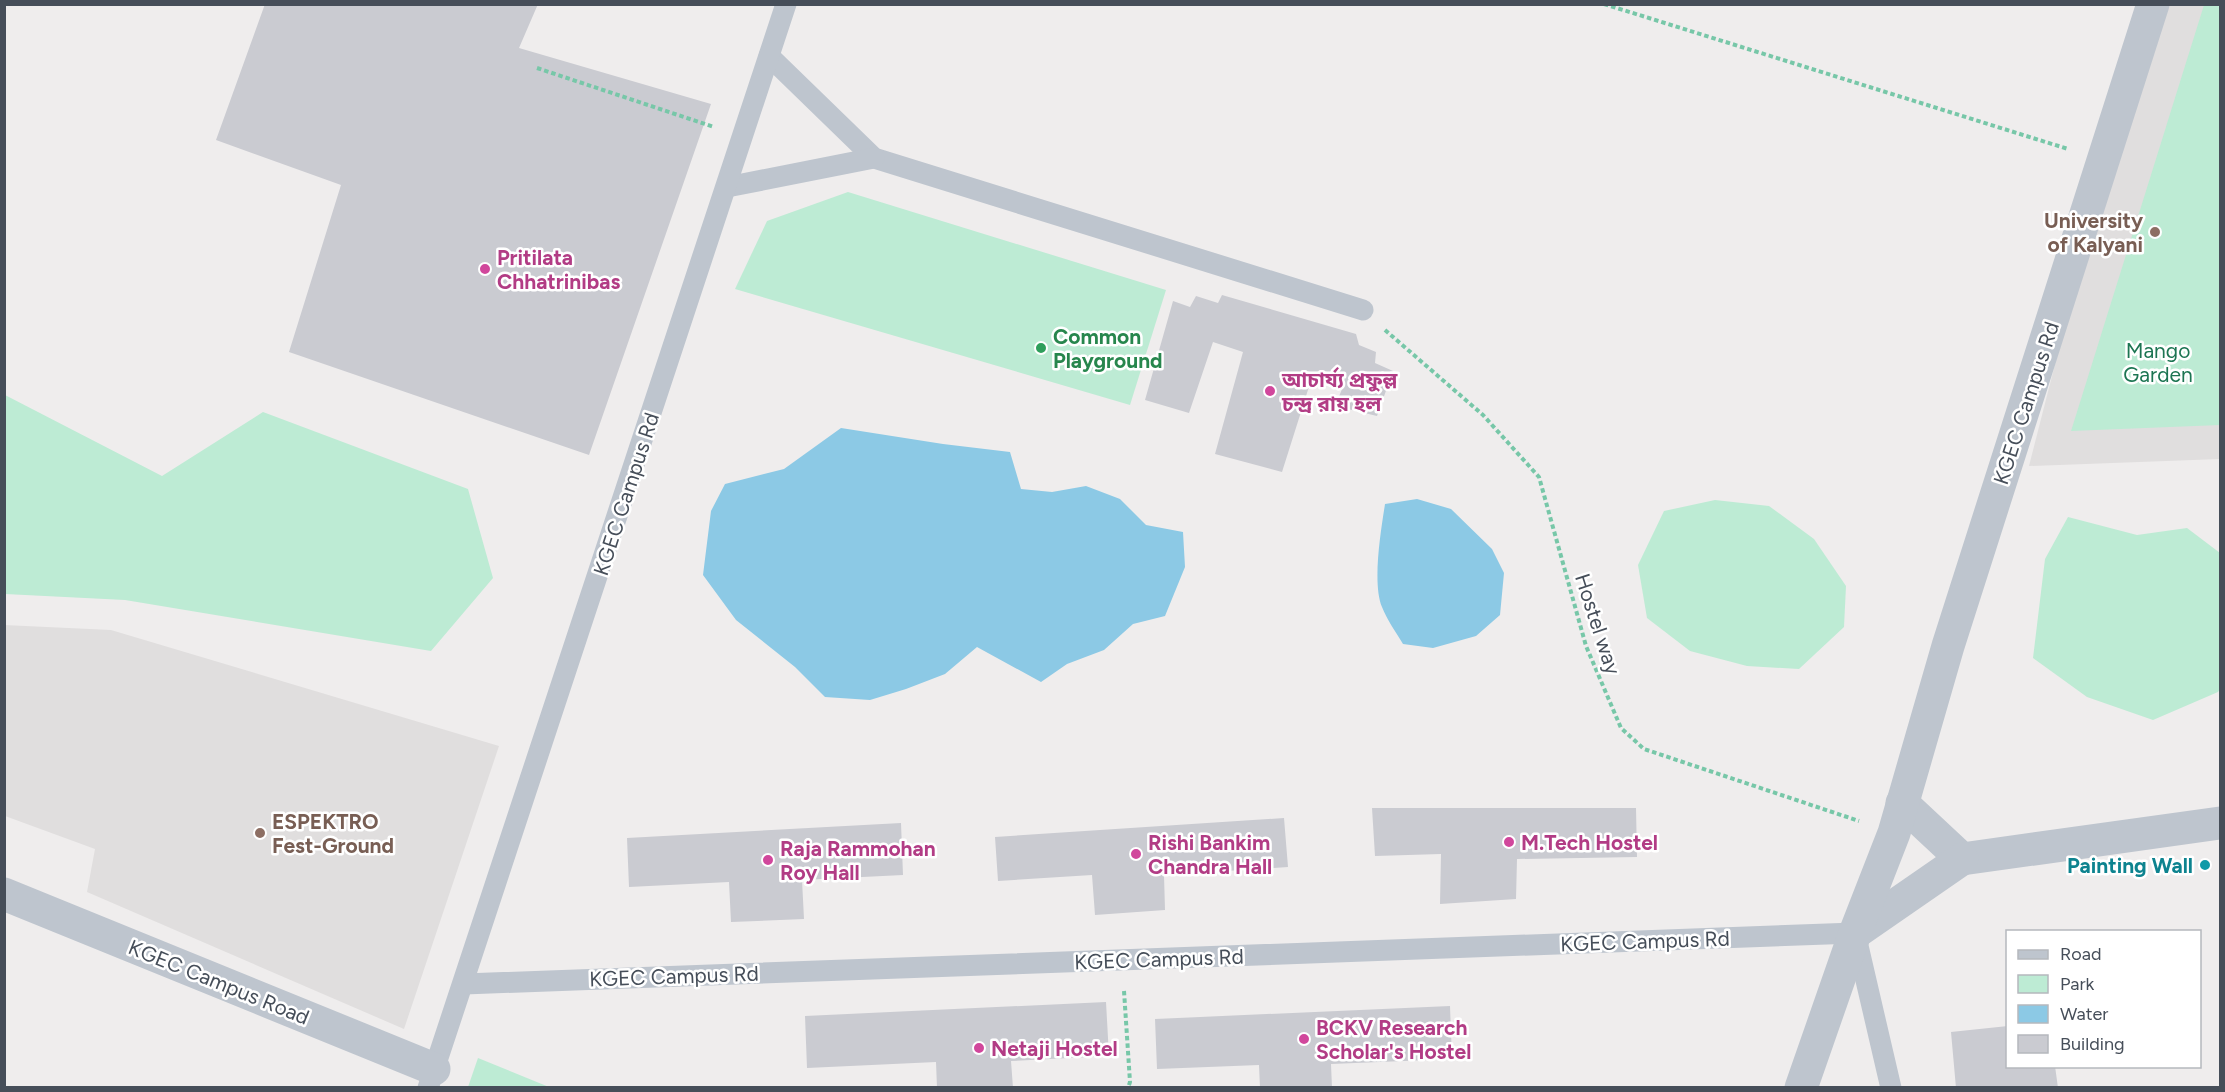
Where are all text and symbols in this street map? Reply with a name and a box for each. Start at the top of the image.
place label: University of Kalyani [2044,208,2144,257]
marker: University of Kalyani [2148,225,2162,239]
place label: Pritilata Chhatrinibas [497,245,620,294]
marker: Pritilata Chhatrinibas [478,262,492,276]
street label: KGEC Campus Rd [1988,318,2064,488]
place label: Common Playground [1053,324,1163,373]
park label: Mango Garden [2123,338,2193,387]
marker: Common Playground [1034,341,1048,355]
place label: আচার্য্য প্রফুল্ল চন্দ্র রায় হল [1281,367,1398,416]
marker: আচার্য্য প্রফুল্ল চন্দ্র রায় হল [1263,384,1277,398]
street label: KGEC Campus Rd [588,409,664,579]
street label: Hostel way [1570,570,1626,678]
place label: ESPEKTRO Fest-Ground [272,809,394,858]
marker: ESPEKTRO Fest-Ground [253,826,267,840]
place label: Rishi Bankim Chandra Hall [1148,830,1272,879]
place label: M.Tech Hostel [1521,830,1658,855]
marker: M.Tech Hostel [1502,835,1516,849]
place label: Raja Rammohan Roy Hall [780,836,936,885]
marker: Rishi Bankim Chandra Hall [1129,847,1143,861]
marker: Raja Rammohan Roy Hall [761,853,775,867]
place label: Painting Wall [2067,853,2193,878]
marker: Painting Wall [2198,858,2212,872]
street label: KGEC Campus Rd [1560,926,1730,956]
legend [2006,930,2201,1068]
street label: KGEC Campus Road [125,934,313,1030]
text: Road [2060,943,2101,965]
street label: KGEC Campus Rd [1074,944,1244,974]
street label: KGEC Campus Rd [589,961,759,991]
text: Park [2060,973,2095,995]
text: Water [2060,1003,2108,1025]
place label: BCKV Research Scholar's Hostel [1316,1015,1471,1064]
marker: BCKV Research Scholar's Hostel [1297,1032,1311,1046]
text: Building [2060,1033,2125,1055]
place label: Netaji Hostel [991,1036,1118,1061]
marker: Netaji Hostel [972,1041,986,1055]

